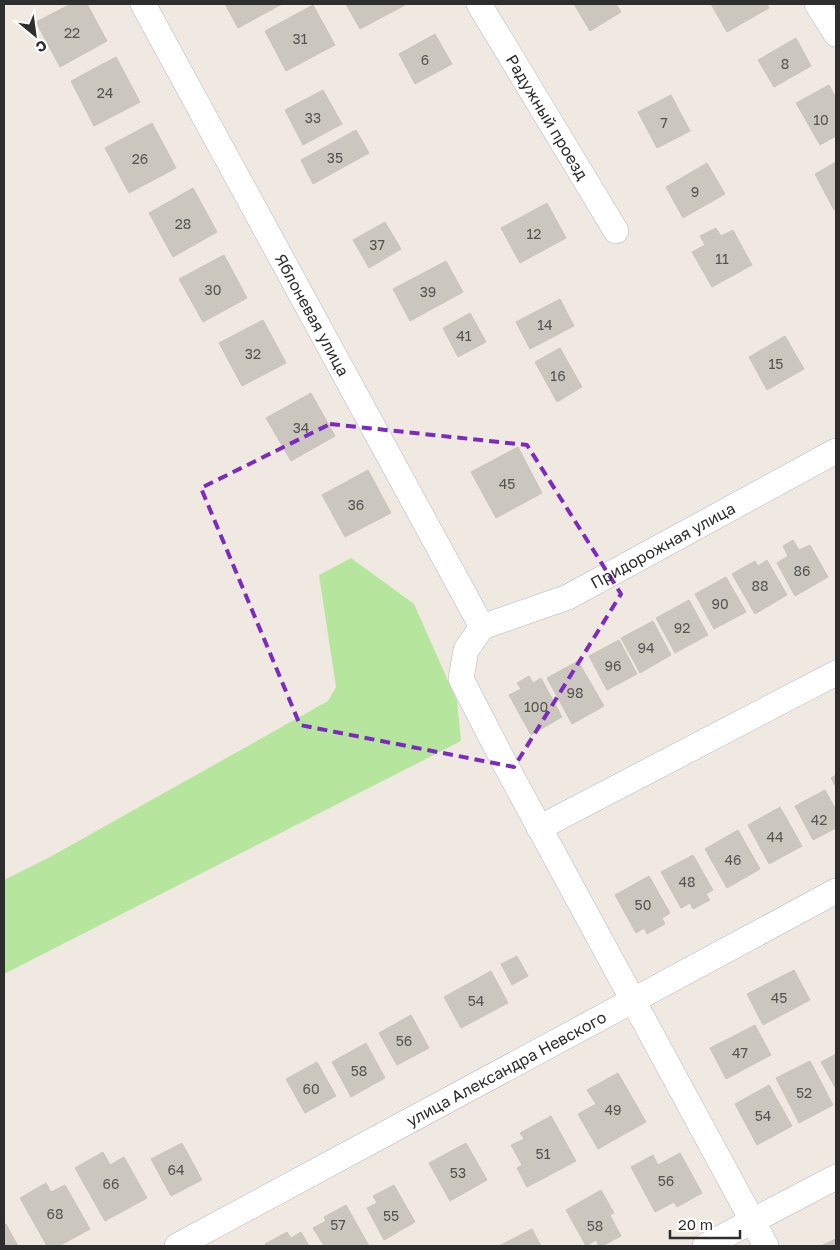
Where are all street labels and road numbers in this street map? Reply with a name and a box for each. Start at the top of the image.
street label: Радужный проезд [502,51,593,184]
street label: Яблоневая улица [271,250,354,380]
street label: Придорожная улица [587,498,739,593]
street label: улица Александра Невского [403,1007,610,1131]

